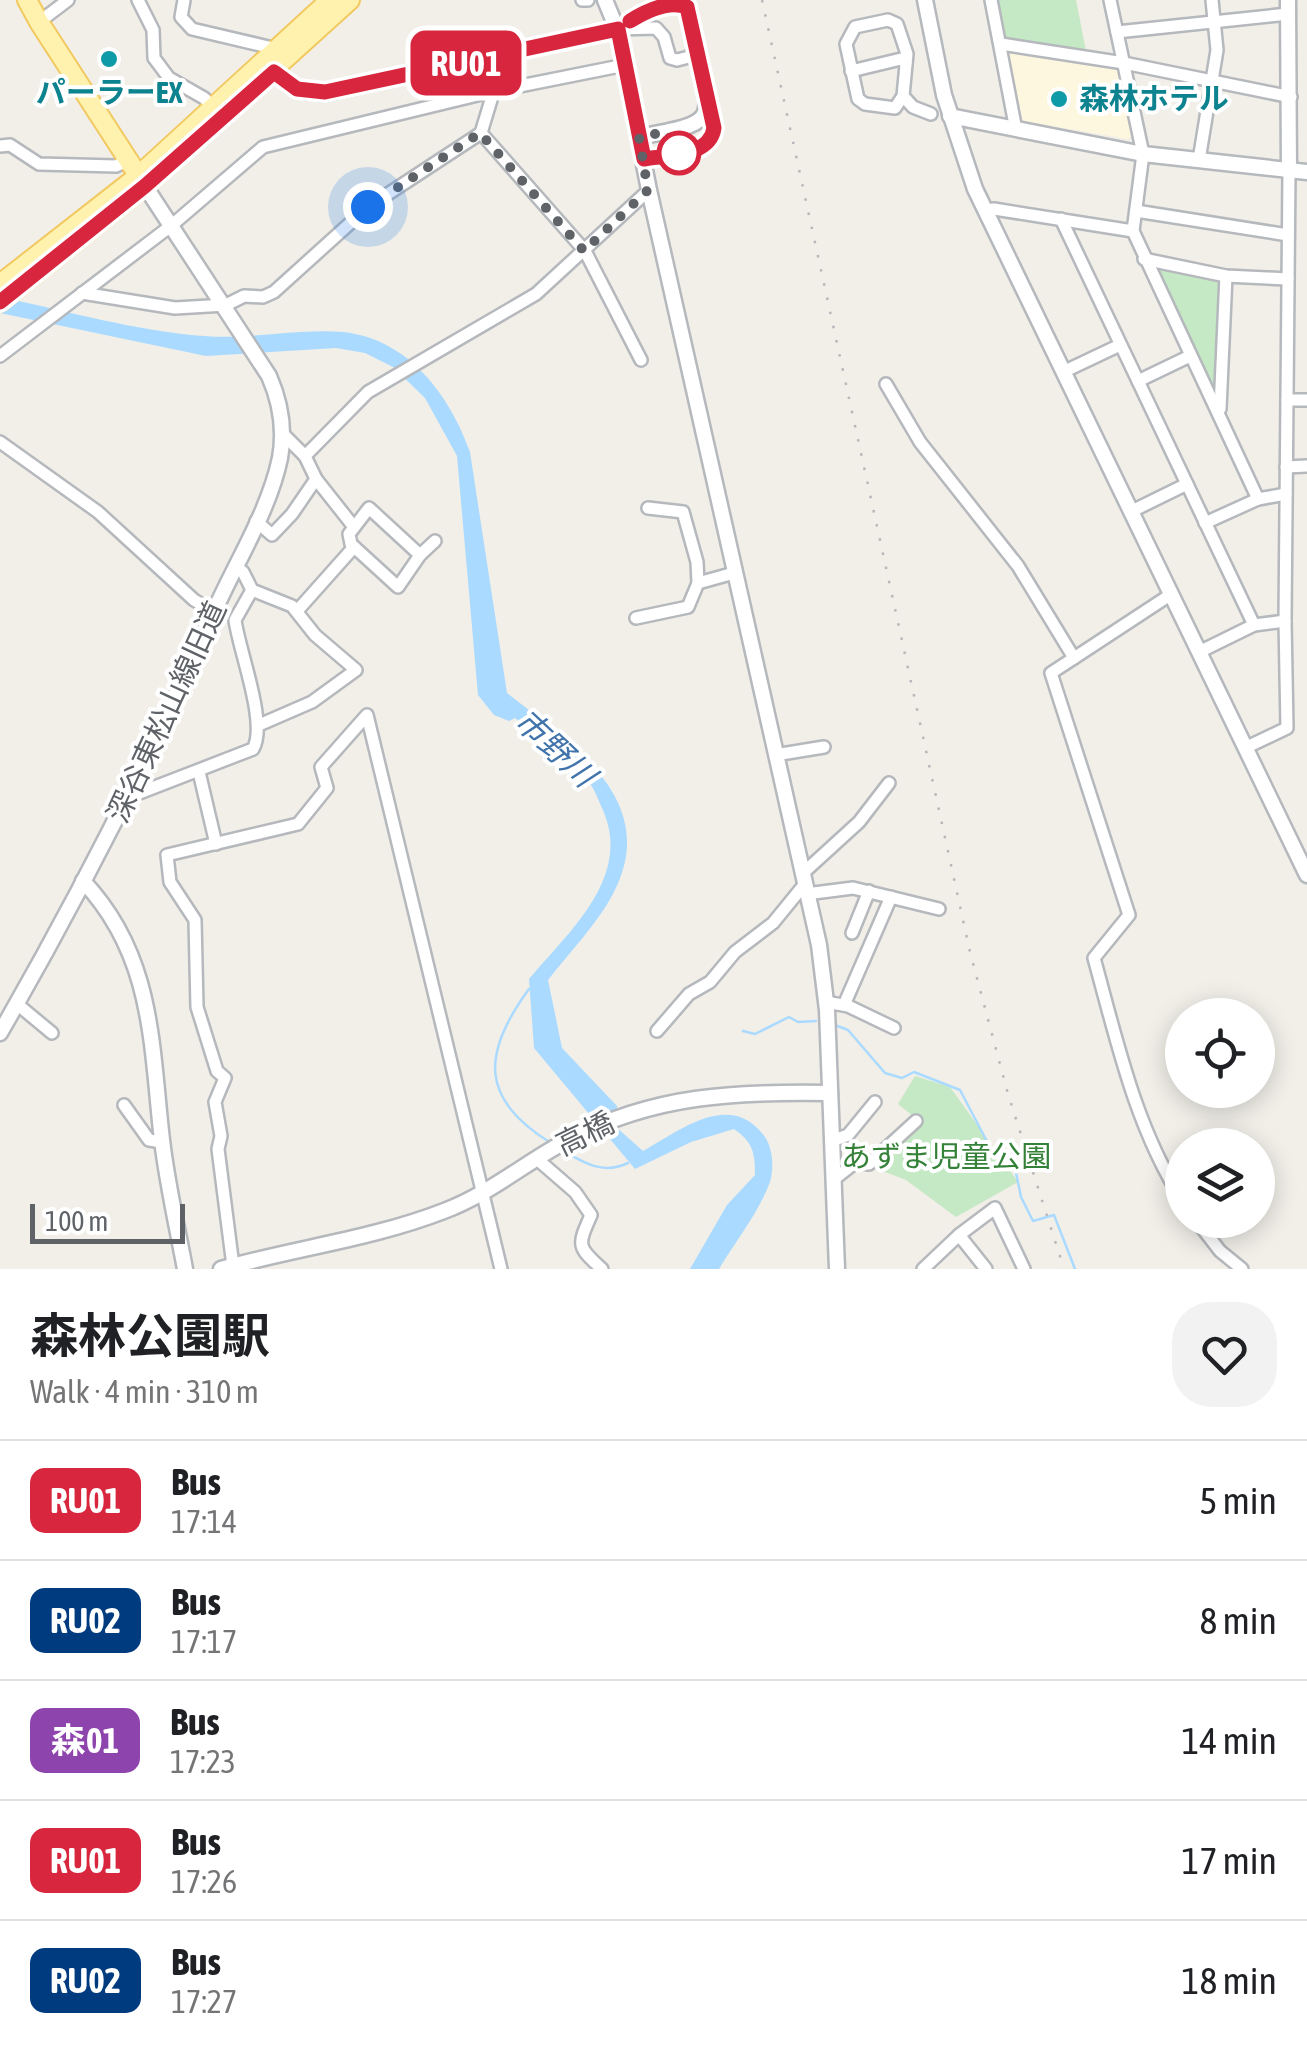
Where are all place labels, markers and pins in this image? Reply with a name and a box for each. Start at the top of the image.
marker: パーラーEX [98,48,120,70]
place label: パーラーEX [36,75,183,109]
place label: 森林ホテル [1079,81,1229,115]
marker: 森林ホテル [1048,88,1070,110]
unlabelled marker [658,132,700,174]

